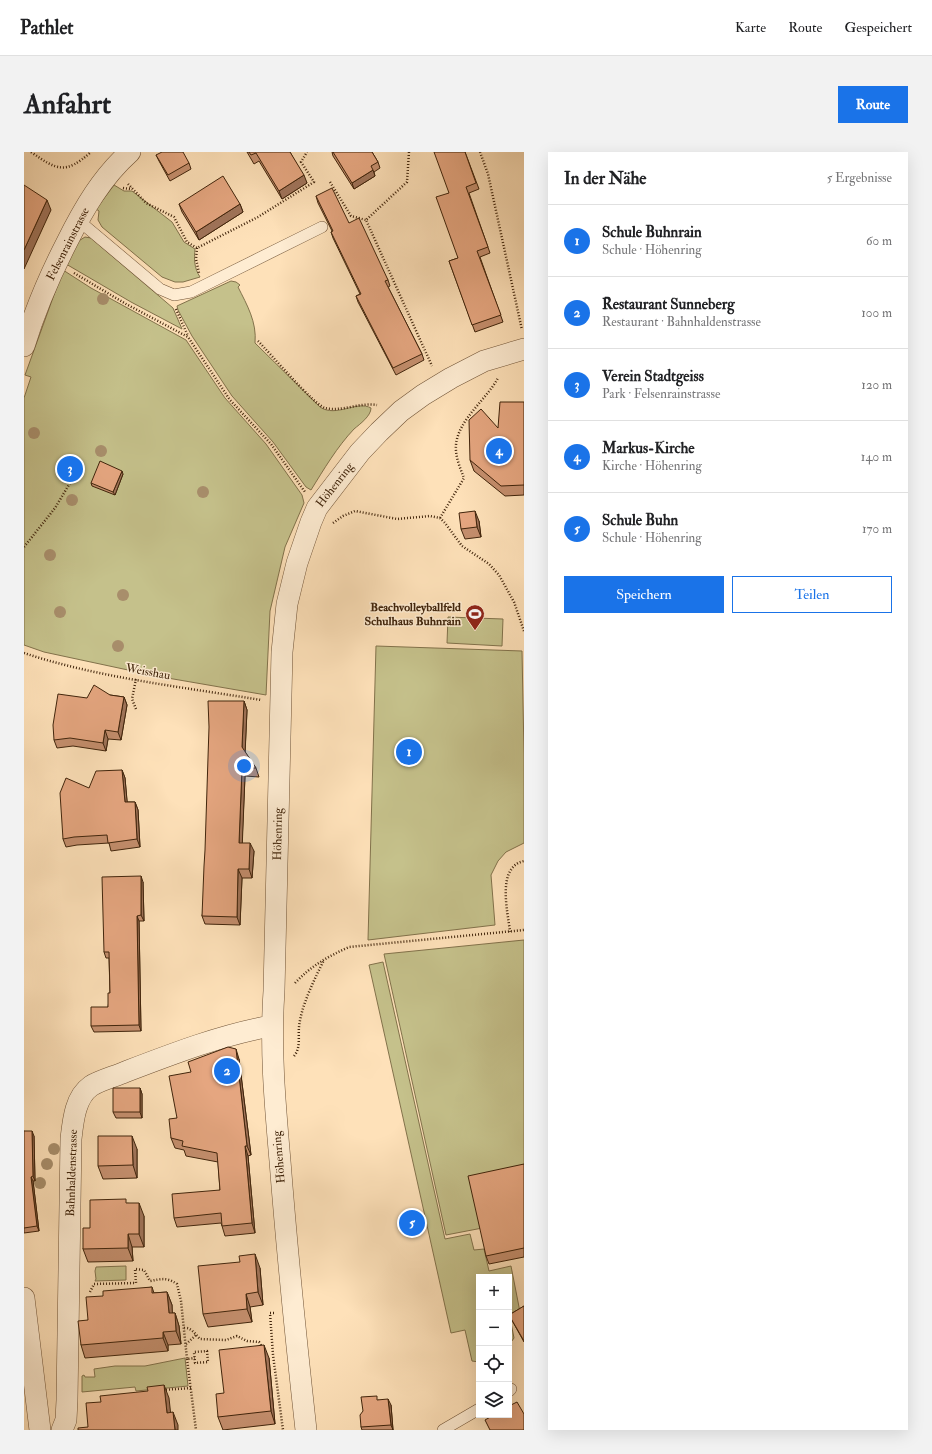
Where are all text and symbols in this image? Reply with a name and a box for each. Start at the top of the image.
text: Pathlet [20,16,74,40]
text: Karte [735,19,766,36]
text: Route [788,19,822,36]
text: Gespeichert [844,19,912,36]
button: Route [838,86,908,123]
text: Anfahrt [24,87,111,122]
text: In der Nähe [564,168,646,189]
text: 5 Ergebnisse [827,170,892,186]
street label: Felsenrainstrasse [43,205,93,283]
text: Schule Buhnrain [602,223,702,242]
text: 1 [575,233,579,249]
text: 60 m [866,233,892,249]
text: Schule · Höhenring [602,242,702,258]
text: Restaurant Sunneberg [602,295,735,314]
text: 2 [574,305,580,321]
text: 100 m [861,305,892,321]
text: Restaurant · Bahnhaldenstrasse [602,314,761,330]
text: Verein Stadtgeiss [602,367,704,386]
text: 3 [575,377,580,393]
text: 120 m [861,377,892,393]
text: Park · Felsenrainstrasse [602,386,720,402]
pin: 4 [486,436,512,466]
text: Markus-Kirche [602,439,695,458]
text: 4 [573,449,581,465]
text: 140 m [861,449,892,465]
pin: 3 [57,454,83,484]
text: Kirche · Höhenring [602,458,702,474]
street label: Höhenring [313,459,358,510]
text: Schule Buhn [602,511,678,530]
text: 5 [574,521,580,537]
text: 170 m [862,521,892,537]
text: Schule · Höhenring [602,530,702,546]
button: Speichern [564,576,724,613]
button: Teilen [732,576,892,613]
place label: Beachvolleyballfeld Schulhaus Buhnrain [365,600,462,629]
sports icon: Beachvolleyballfeld Schulhaus Buhnrain [464,603,486,631]
street label: Weisshau [124,661,171,683]
pin: 1 [396,737,422,767]
your location [234,756,254,776]
street label: Höhenring [270,806,286,860]
pin: 2 [214,1056,240,1086]
street label: Bahnhaldenstrasse [63,1129,81,1217]
street label: Höhenring [269,1129,289,1184]
pin: 5 [399,1208,425,1238]
map controls [476,1274,512,1418]
button: + [476,1274,512,1310]
button: − [476,1310,512,1346]
button: locate [476,1346,512,1382]
button: layers [476,1382,512,1418]

